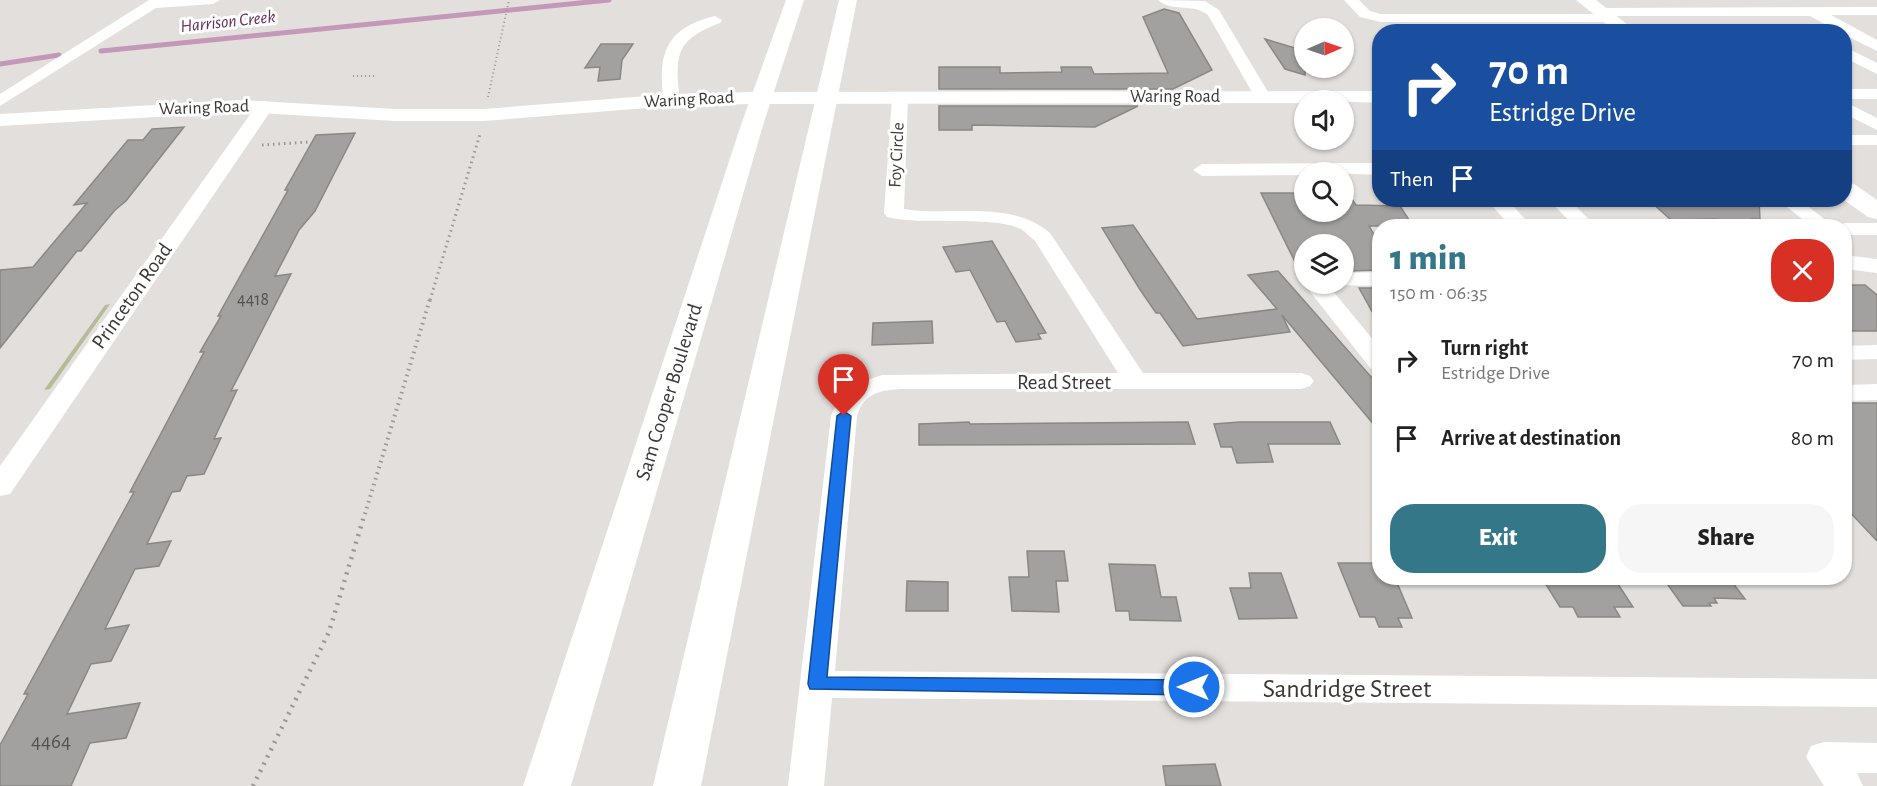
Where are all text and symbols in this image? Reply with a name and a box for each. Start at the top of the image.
water label: Harrison Creek [180,8,276,36]
north arrow [1294,18,1354,78]
map controls [1294,18,1354,294]
icon: right [1390,48,1468,126]
text: 70 m [1489,50,1569,92]
street label: Waring Road [1130,88,1220,106]
street label: Waring Road [643,89,735,111]
button: sound [1294,90,1354,150]
street label: Waring Road [159,97,249,119]
text: Estridge Drive [1489,99,1636,126]
street label: Foy Circle [886,122,908,188]
button: search [1294,162,1354,222]
icon: arrive [1446,162,1479,195]
text: Then [1390,168,1434,190]
button: layers [1294,234,1354,294]
street label: Princeton Road [88,239,176,353]
button: close [1771,239,1834,302]
text: 1 min [1390,240,1467,276]
text: 150 m · 06:35 [1390,283,1487,303]
house number: 4418 [237,291,269,309]
street label: Sam Cooper Boulevard [632,301,706,483]
text: Turn right [1441,337,1528,359]
icon: right [1390,344,1423,377]
text: 70 m [1792,349,1834,371]
pin [818,354,869,416]
icon: arrive [827,363,860,396]
text: Estridge Drive [1441,363,1550,383]
street label: Read Street [1017,372,1111,393]
icon: arrive [1390,422,1423,455]
text: Arrive at destination [1441,427,1621,449]
text: 80 m [1791,427,1834,449]
button: Exit [1390,504,1606,573]
button: Share [1618,504,1834,573]
position arrow [1162,655,1226,719]
street label: Sandridge Street [1263,676,1431,702]
house number: 4464 [31,731,71,752]

